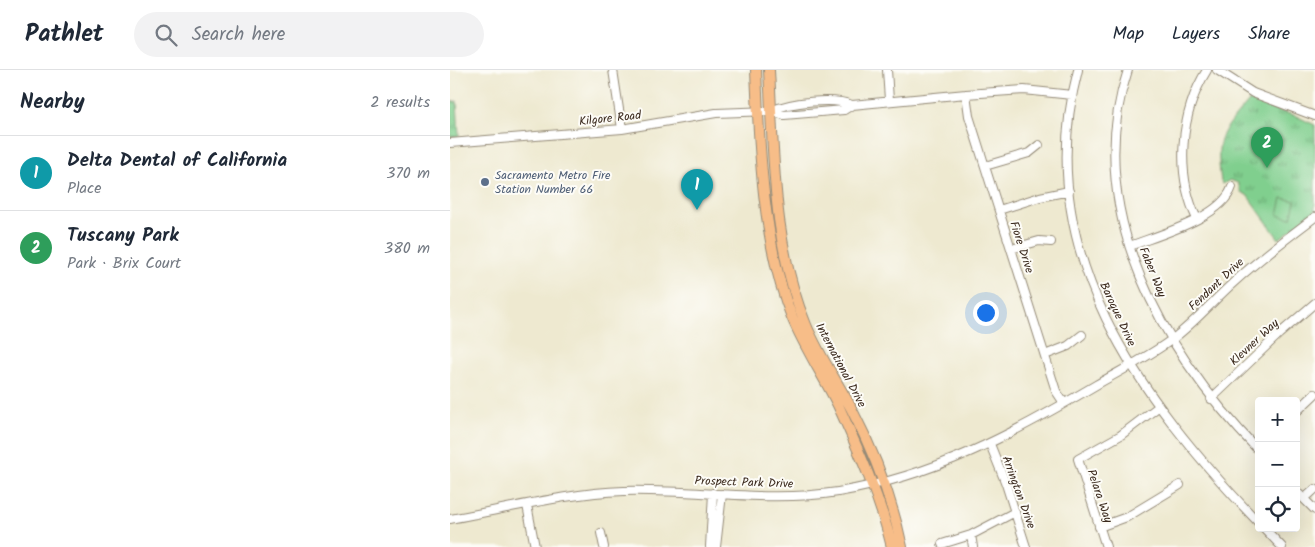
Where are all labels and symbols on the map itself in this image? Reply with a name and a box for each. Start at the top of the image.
street label: Kilgore Road [578,106,643,131]
pin: 2 [1251,127,1283,168]
place label: Sacramento Metro Fire Station Number 66 [495,166,611,199]
pin: 1 [681,169,713,210]
marker: Sacramento Metro Fire Station Number 66 [479,176,491,188]
street label: Fiore Drive [1004,219,1039,276]
street label: Faber Way [1134,244,1171,301]
street label: Fendant Drive [1184,253,1249,315]
street label: Baroque Drive [1094,279,1141,350]
your location [973,300,999,326]
street label: Klevner Way [1225,314,1284,370]
street label: International Drive [810,319,871,412]
street label: Arrington Drive [997,453,1041,532]
street label: Pelara Way [1082,467,1118,526]
street label: Prospect Park Drive [694,471,794,494]

